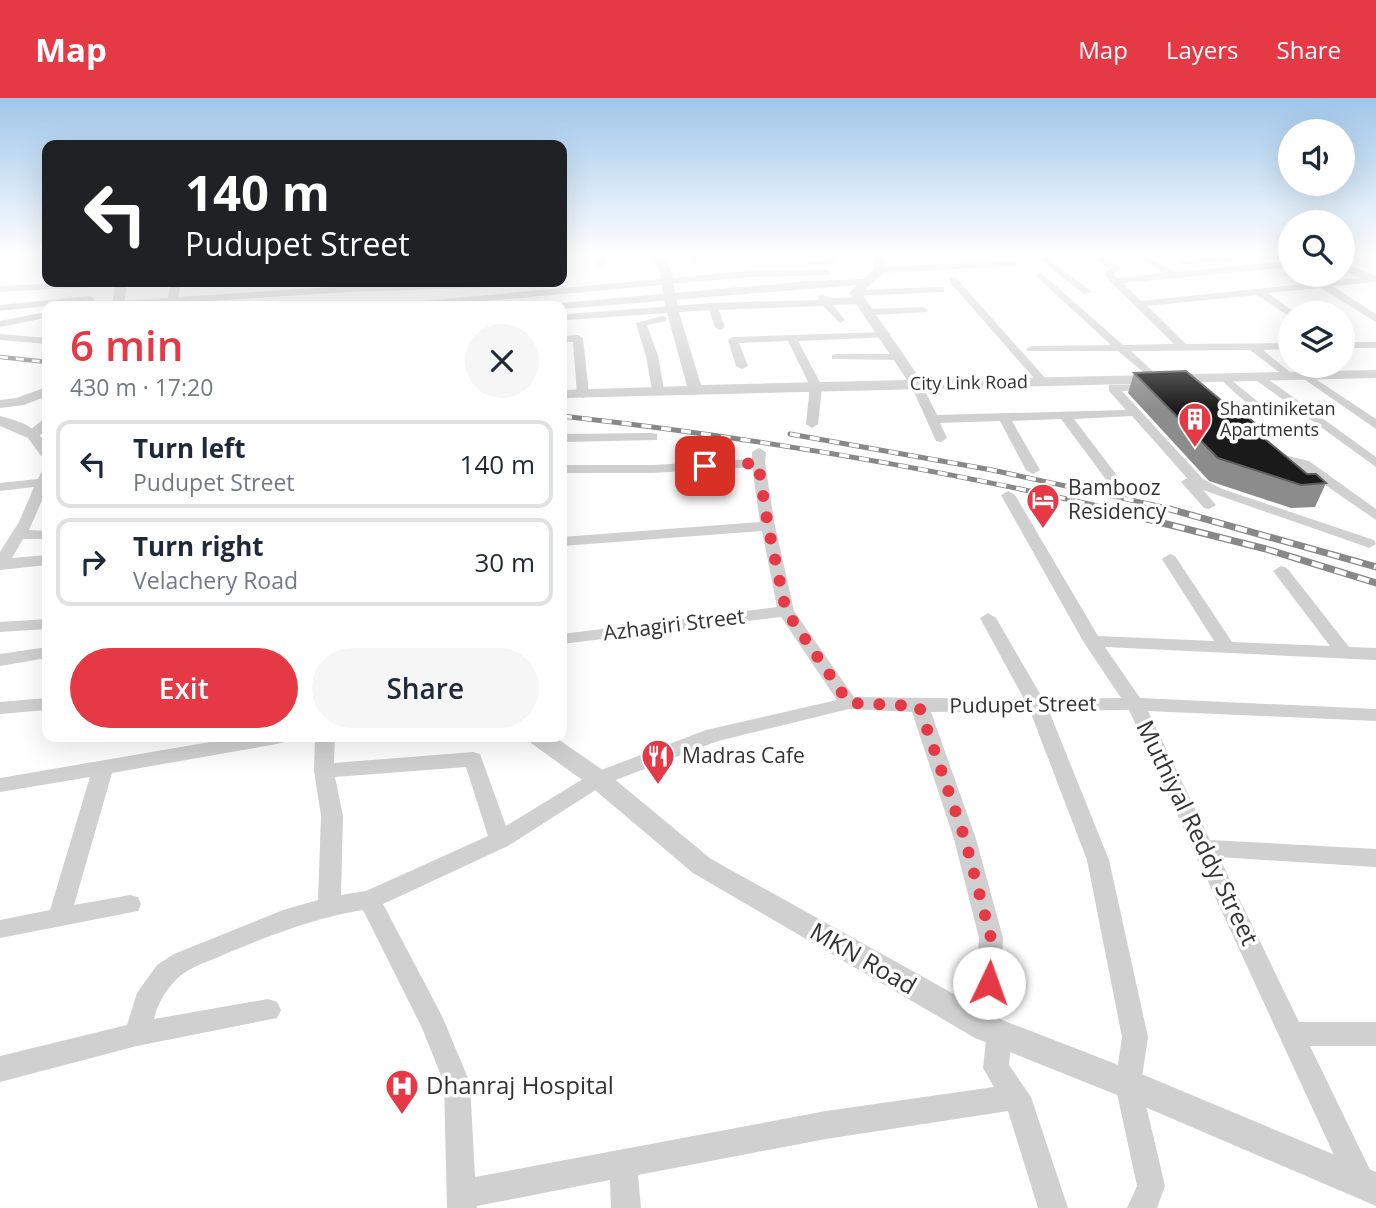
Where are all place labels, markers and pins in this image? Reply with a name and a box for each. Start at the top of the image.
place label: Shantiniketan Apartments [1220,396,1336,441]
building icon: Shantiniketan Apartments [1176,400,1214,449]
pin [675,436,735,496]
place label: Bambooz Residency [1068,473,1167,525]
hotel icon: Bambooz Residency [1024,481,1062,530]
restaurant icon: Madras Cafe [639,737,677,786]
place label: Madras Cafe [682,741,805,769]
hospital icon: Dhanraj Hospital [383,1067,421,1116]
place label: Dhanraj Hospital [426,1068,614,1101]

